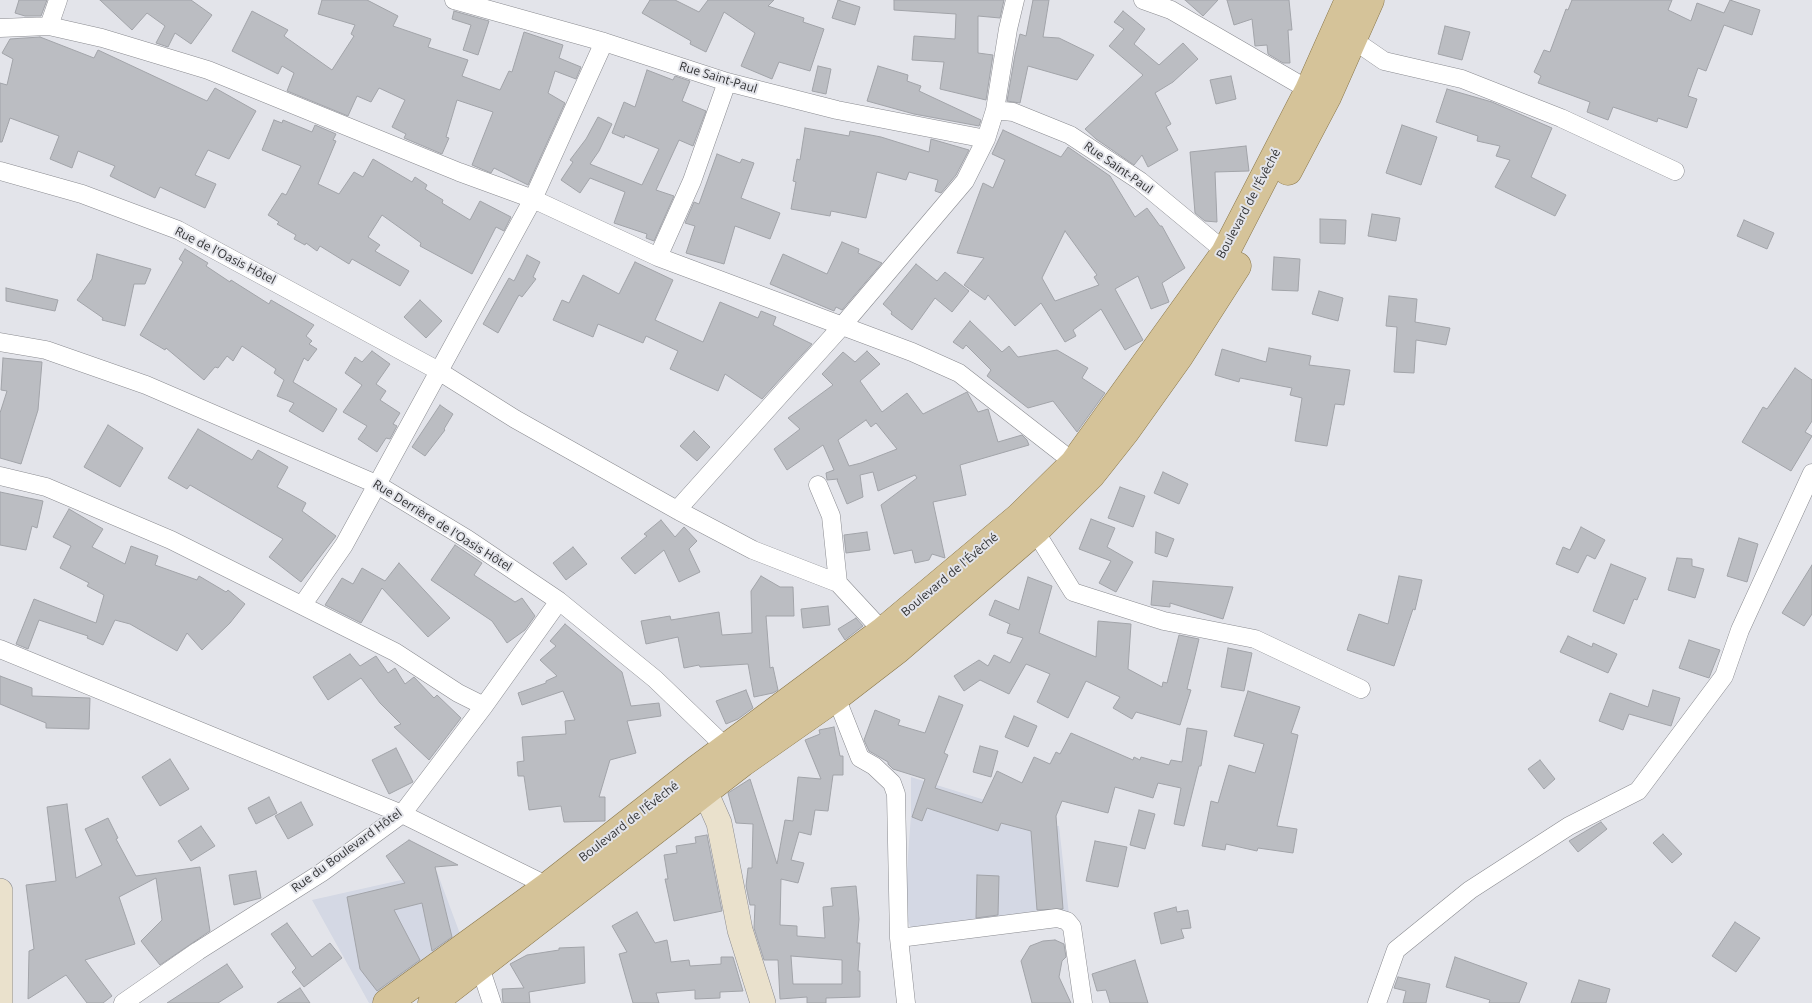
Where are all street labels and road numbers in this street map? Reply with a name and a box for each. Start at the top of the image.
street label: Rue Saint-Paul [677,59,759,97]
street label: Rue Saint-Paul [1081,139,1155,197]
street label: Boulevard de l'Évêché [1214,147,1284,261]
street label: Rue de l'Oasis Hôtel [172,224,278,288]
street label: Rue Derrière de l'Oasis Hôtel [370,477,514,575]
street label: Boulevard de l'Évêché [899,530,1001,620]
street label: Boulevard de l'Évêché [576,779,682,865]
street label: Rue du Boulevard Hôtel [289,806,405,896]

